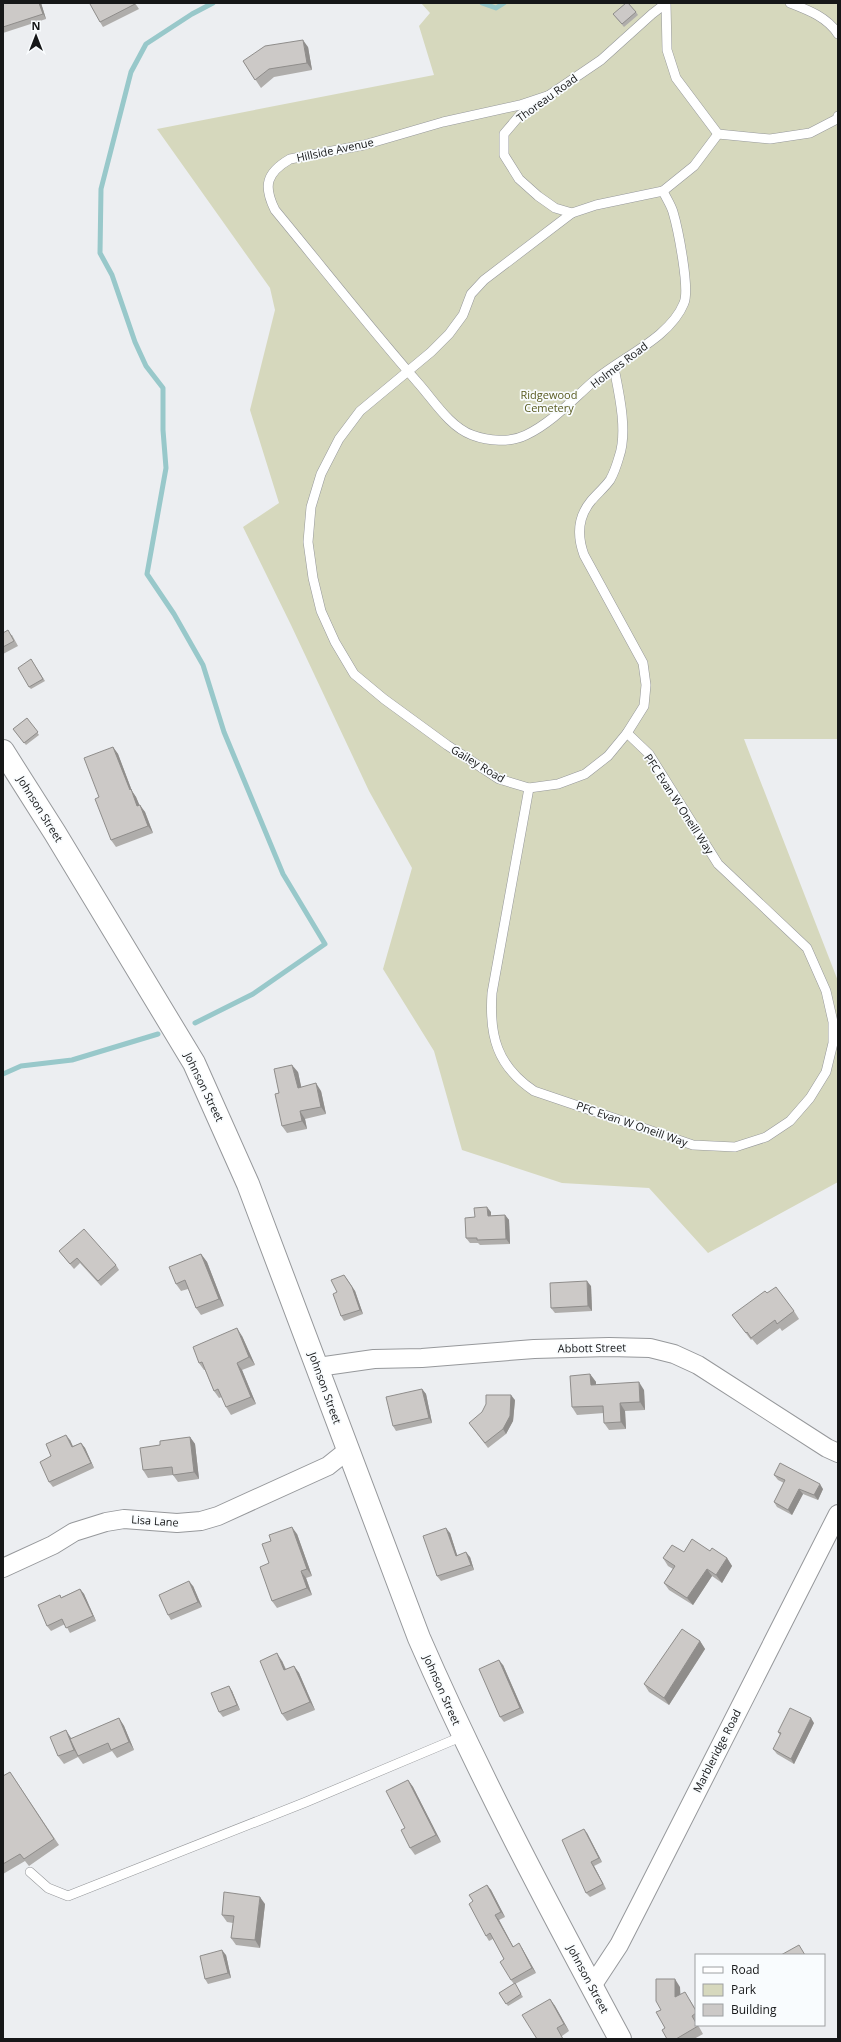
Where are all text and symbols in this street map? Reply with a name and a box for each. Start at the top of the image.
north arrow [16,16,56,56]
text: N [32,18,40,33]
street label: Thoreau Road [513,70,580,125]
street label: Hillside Avenue [295,134,375,165]
street label: Holmes Road [587,338,650,391]
park label: Ridgewood Cemetery [521,387,577,415]
street label: Gailey Road [448,742,508,786]
street label: PFC Evan W Oneill Way [641,751,718,857]
street label: Johnson Street [14,772,67,845]
street label: Johnson Street [181,1049,228,1124]
street label: PFC Evan W Oneill Way [574,1097,690,1150]
street label: Abbott Street [558,1339,626,1356]
street label: Johnson Street [305,1349,345,1426]
street label: Lisa Lane [131,1511,179,1530]
street label: Johnson Street [420,1651,465,1727]
street label: Marbleridge Road [689,1707,744,1795]
street label: Johnson Street [564,1941,613,2016]
legend [695,1954,825,2026]
text: Road [731,1961,760,1978]
text: Park [731,1981,757,1998]
text: Building [731,2001,777,2018]

